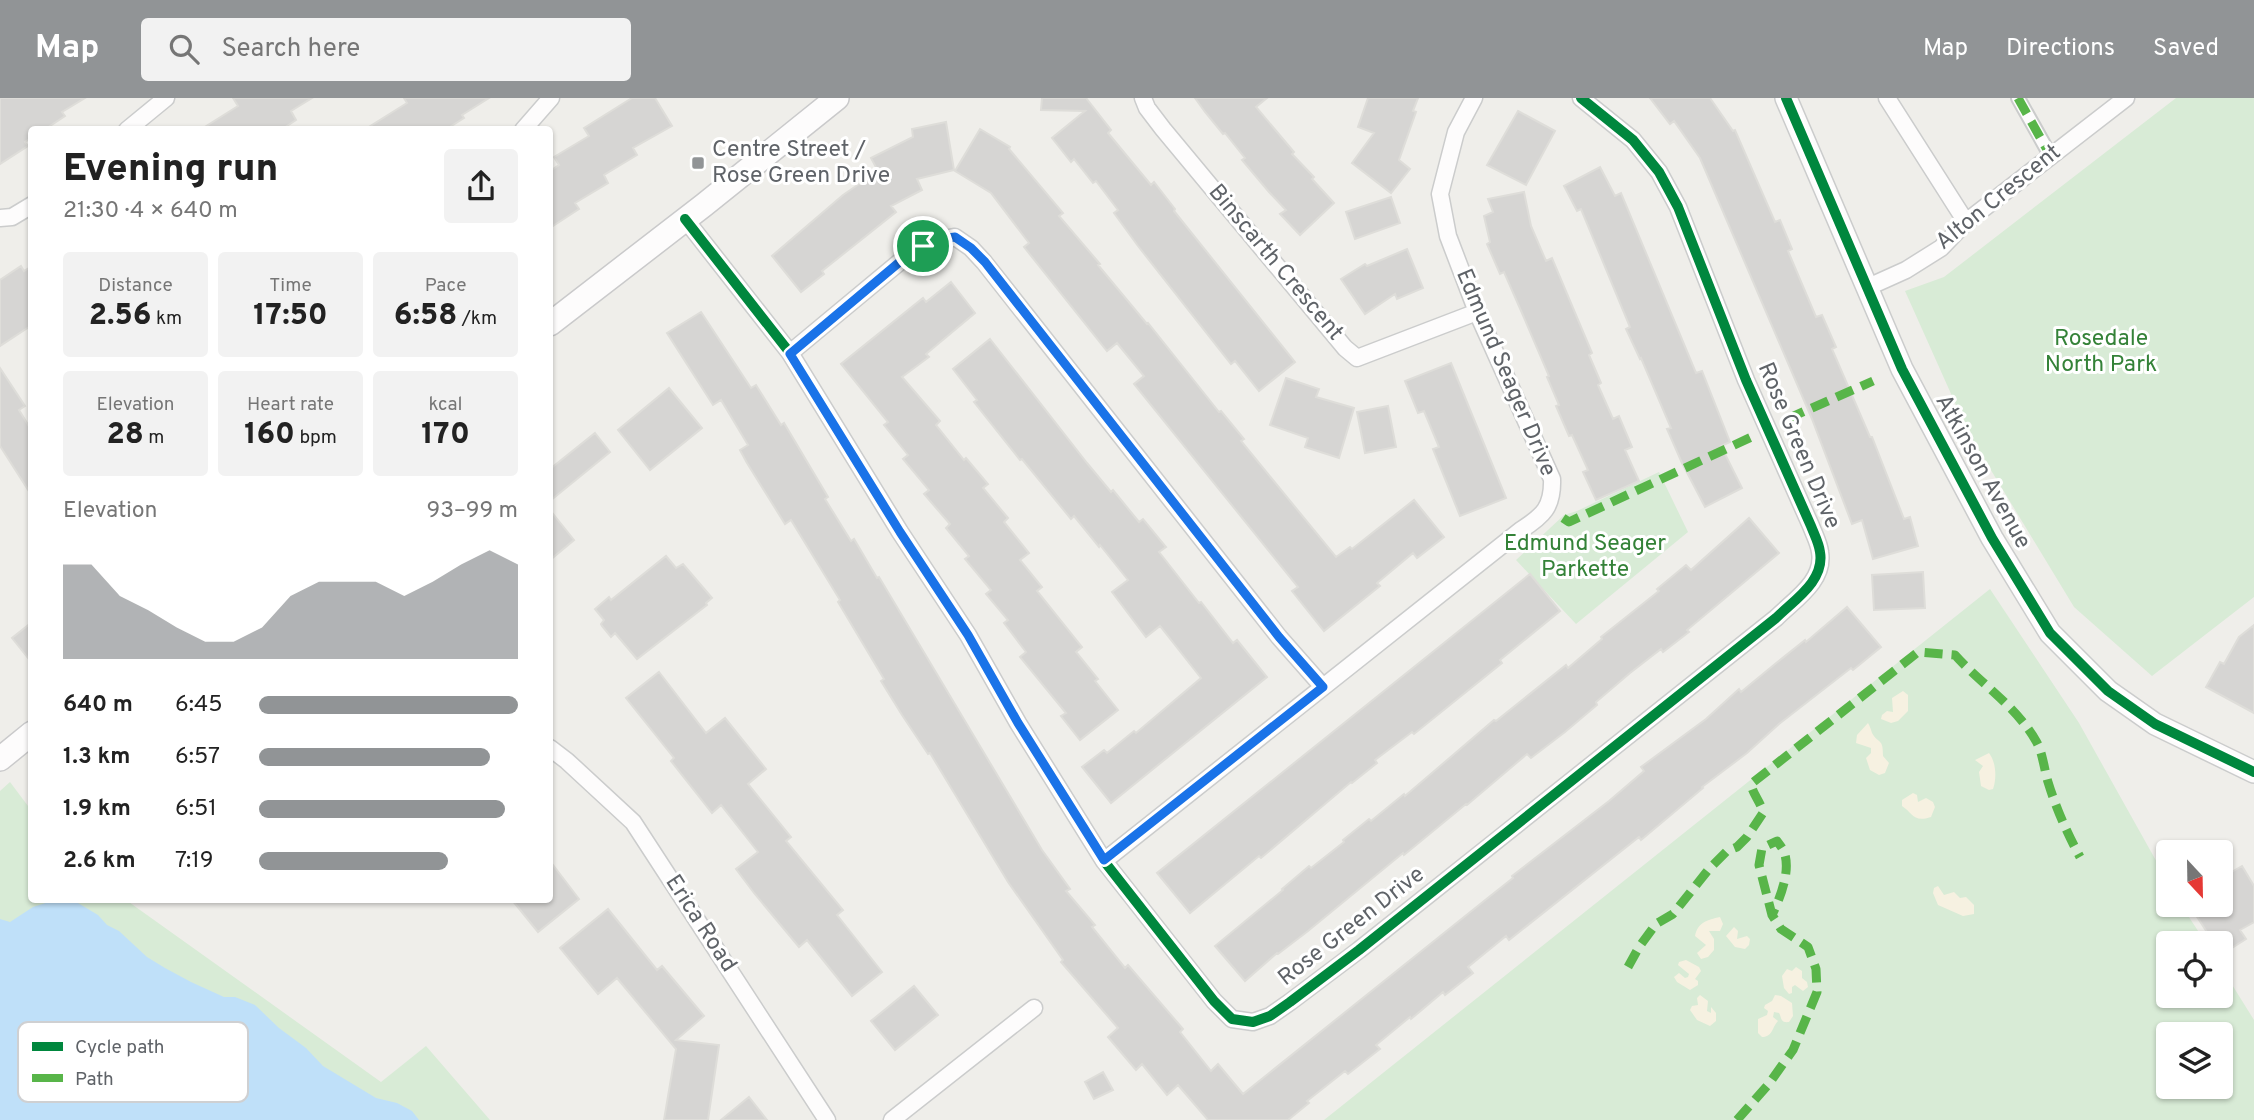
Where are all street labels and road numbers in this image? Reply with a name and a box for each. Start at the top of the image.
street label: Alton Crescent [1931,139,2067,257]
street label: Binscarth Crescent [1201,179,1349,347]
street label: Edmund Seager Drive [1448,265,1562,481]
street label: Rose Green Drive [1750,358,1846,534]
street label: Atkinson Avenue [1928,390,2036,554]
street label: Rose Green Drive [1273,861,1431,993]
street label: Erica Road [658,870,742,978]

